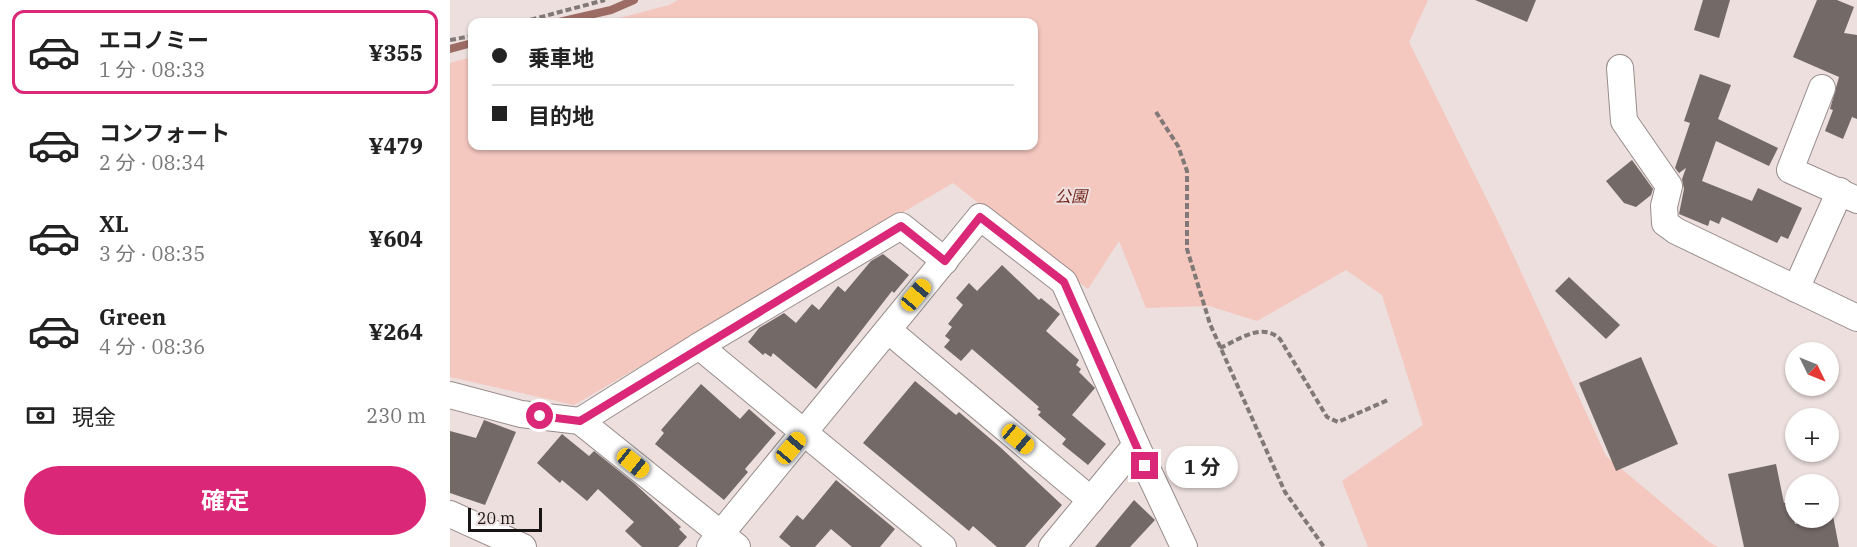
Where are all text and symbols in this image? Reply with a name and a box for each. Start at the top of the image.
icon: car [27,25,81,79]
text: エコノミー [99,25,209,54]
text: ¥355 [368,38,423,67]
text: 乗車地 [528,43,594,72]
text: 1 分 · 08:33 [99,56,205,83]
text: 目的地 [528,101,594,130]
icon: car [27,118,81,172]
text: コンフォート [99,118,230,147]
text: ¥479 [368,131,423,160]
text: 2 分 · 08:34 [99,149,205,176]
park label: 公園 [1055,186,1089,206]
text: XL [99,209,129,238]
icon: car [27,211,81,265]
text: ¥604 [368,224,423,253]
text: 3 分 · 08:35 [99,240,205,267]
car [898,275,934,315]
text: Green [99,302,166,331]
icon: car [27,304,81,358]
text: ¥264 [368,317,423,346]
text: 4 分 · 08:36 [99,333,205,360]
north arrow [1785,342,1839,396]
map controls [1785,342,1839,528]
icon: cash [24,399,57,432]
text: 現金 [72,402,116,431]
text: 230 m [366,402,426,429]
route start [526,402,553,429]
button: + [1785,408,1839,462]
car [998,421,1038,457]
car [773,428,809,468]
car [613,445,653,481]
callout: 1 分 [1166,445,1238,487]
route end [1131,452,1158,479]
text: 1 分 [1184,453,1220,480]
button: 確定 [24,466,426,535]
button: − [1785,474,1839,528]
scale bar [468,505,542,532]
text: 20 m [477,508,515,528]

